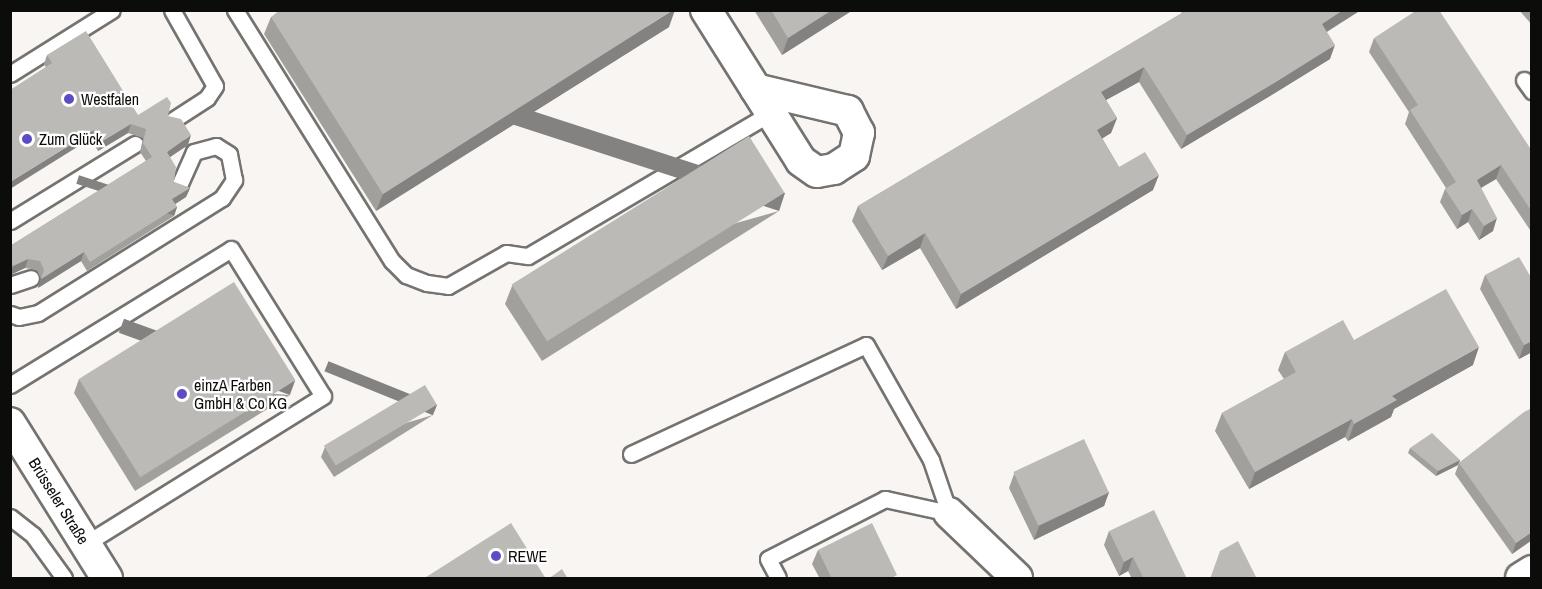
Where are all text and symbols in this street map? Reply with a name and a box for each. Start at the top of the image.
place label: Westfalen [81,89,139,109]
marker: Westfalen [62,92,76,106]
place label: Zum Glück [39,129,102,149]
marker: Zum Glück [20,132,34,146]
place label: einzA Farben GmbH & Co KG [194,375,287,413]
marker: einzA Farben GmbH & Co KG [175,387,189,401]
street label: Brüsseler Straße [25,454,93,548]
place label: REWE [508,546,547,566]
marker: REWE [489,549,503,563]

